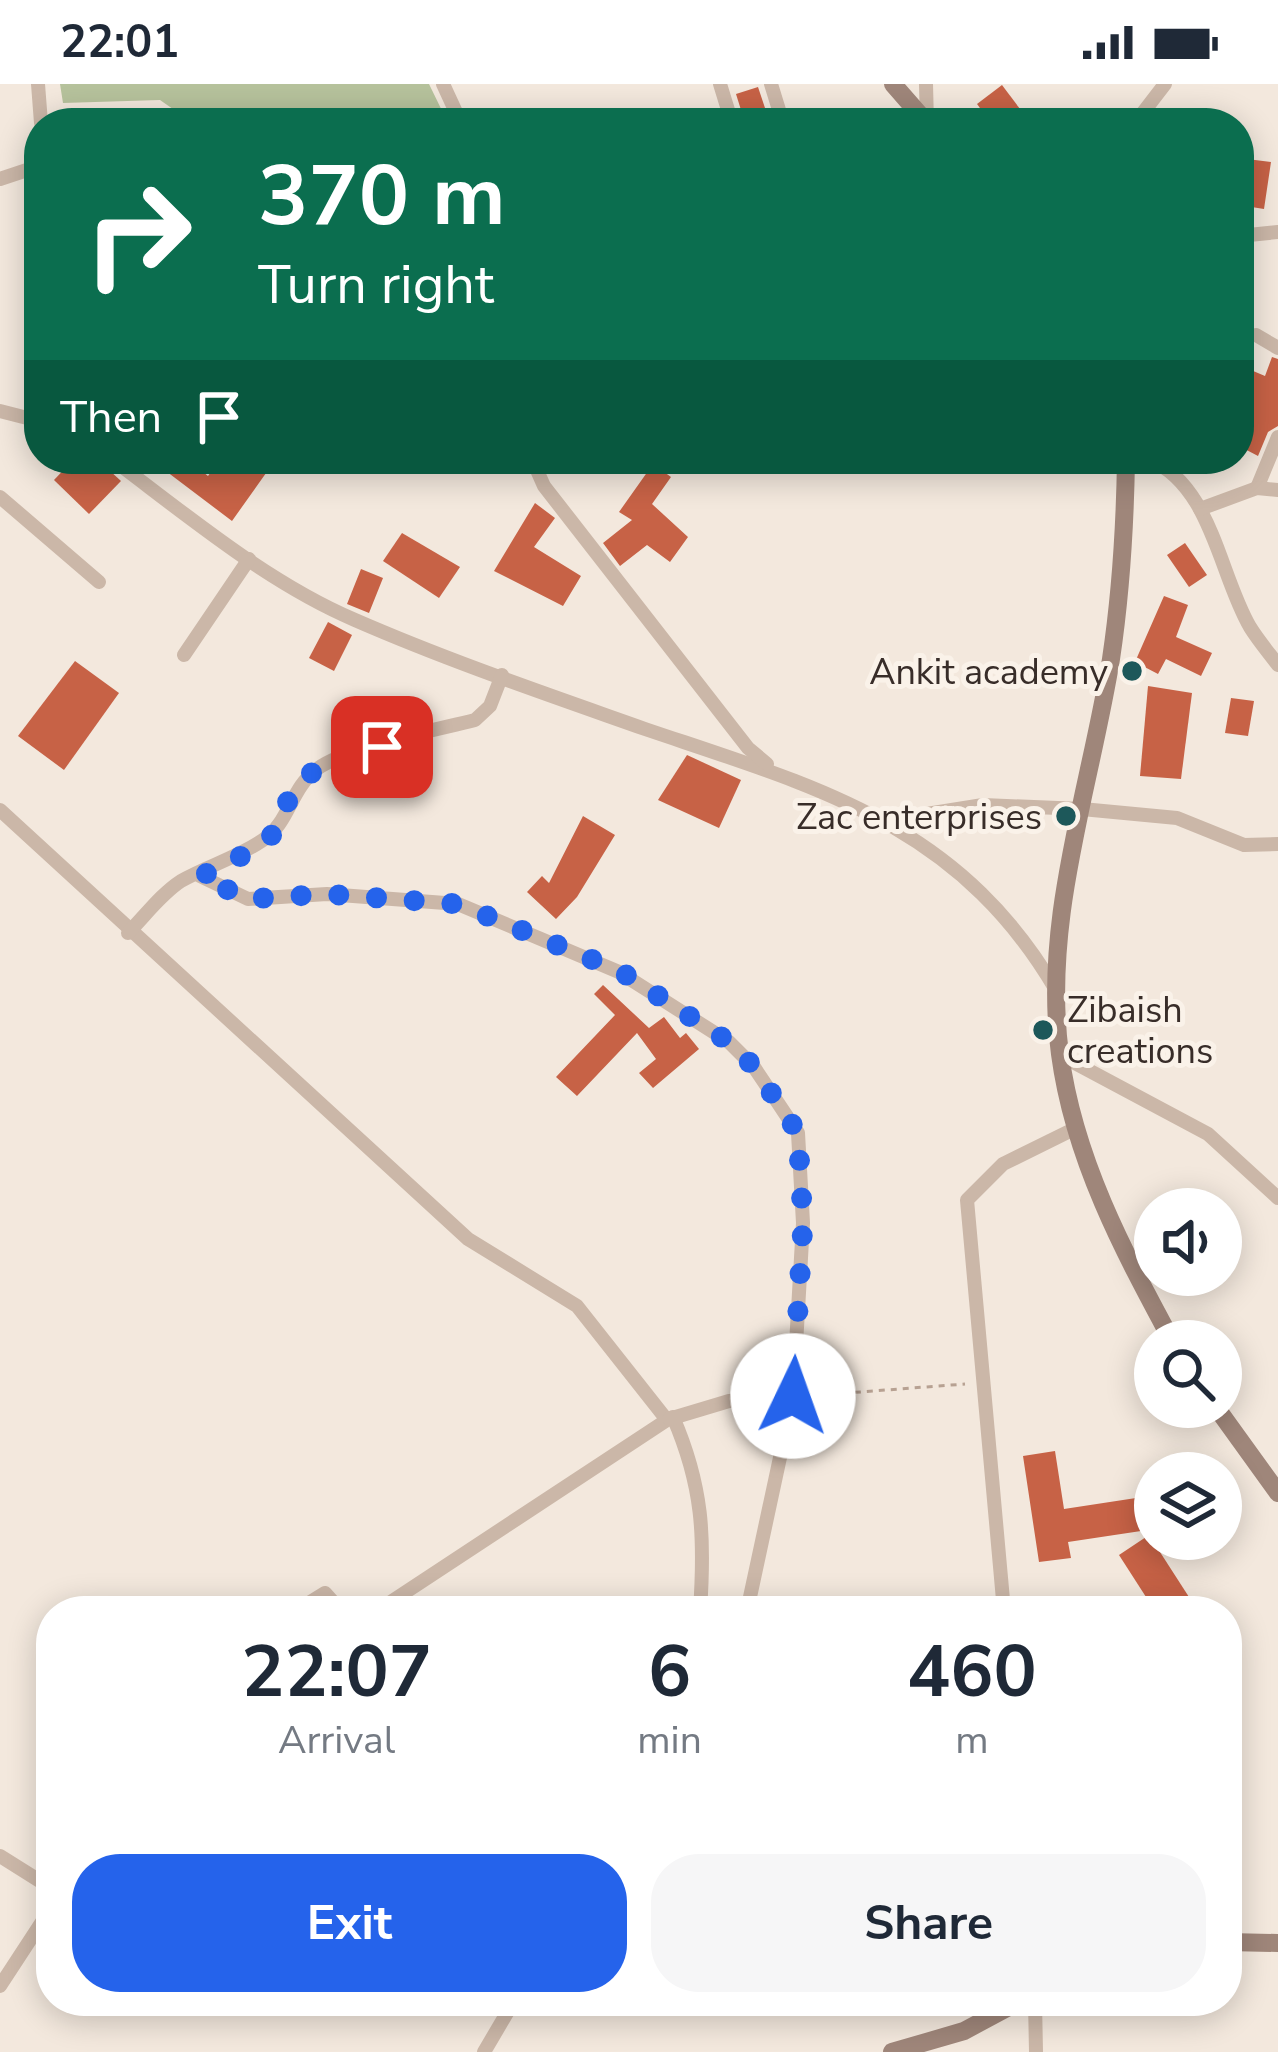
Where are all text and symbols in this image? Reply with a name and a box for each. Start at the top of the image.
text: 22:01 [60,12,179,73]
text: 370 m [258,139,506,254]
icon: right [60,156,216,312]
text: Turn right [258,248,494,322]
icon: arrive [186,384,252,450]
text: Then [60,387,162,448]
place label: Ankit academy [869,648,1108,697]
marker: Ankit academy [1119,658,1145,684]
pin [331,696,433,798]
icon: arrive [349,714,415,780]
place label: Zac enterprises [796,793,1042,842]
marker: Zac enterprises [1053,803,1079,829]
place label: Zibaish creations [1067,986,1213,1076]
marker: Zibaish creations [1030,1017,1056,1043]
map controls [1134,1188,1242,1560]
button: sound [1134,1188,1242,1296]
button: search [1134,1320,1242,1428]
position arrow [730,1333,856,1459]
button: layers [1134,1452,1242,1560]
text: 22:07 [241,1623,432,1721]
text: 6 [648,1623,691,1721]
text: 460 [907,1623,1037,1721]
text: Arrival [278,1714,395,1767]
text: min [637,1714,702,1767]
text: m [955,1714,989,1767]
button: Exit [72,1854,627,1992]
button: Share [651,1854,1206,1992]

